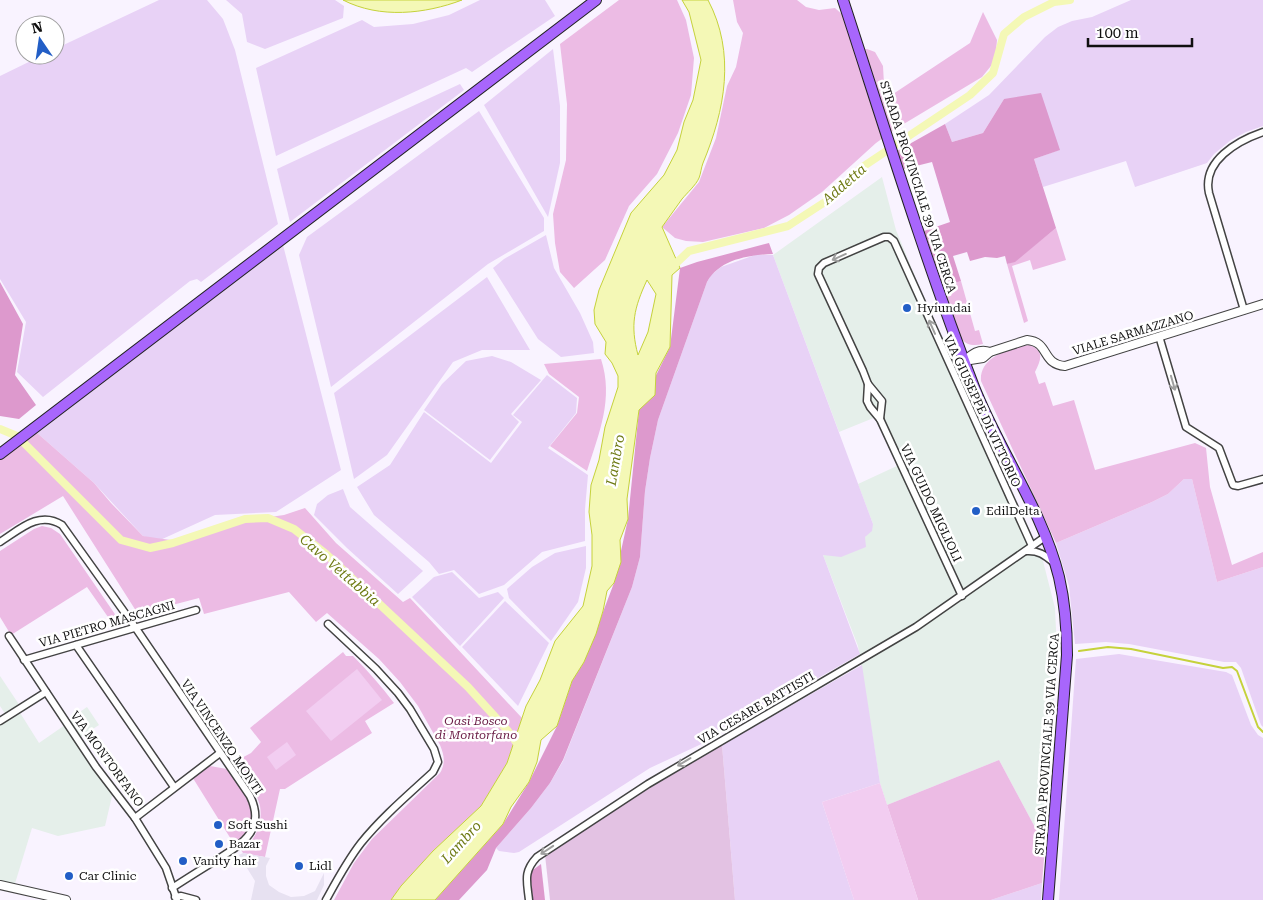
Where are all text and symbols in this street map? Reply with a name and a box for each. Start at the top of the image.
north arrow [15,15,65,65]
scale bar [1088,15,1192,47]
text: N [30,18,44,36]
text: 100 m [1096,24,1139,42]
street label: STRADA PROVINCIALE 39 VIA CERCA [877,79,959,295]
water label: Addetta [818,161,869,208]
one-way arrow [832,252,847,262]
place label: Hyiundai [917,301,971,315]
marker: Hyiundai [901,302,913,314]
street label: VIALE SARMAZZANO [1071,308,1195,358]
one-way arrow [926,320,936,335]
street label: VIA GIUSEPPE DI VITTORIO [941,333,1023,489]
one-way arrow [1168,375,1178,391]
water label: Lambro [602,433,627,488]
street label: VIA GUIDO MIGLIOLI [898,442,964,564]
place label: EdilDelta [986,504,1040,518]
marker: EdilDelta [970,505,982,517]
water label: Cavo Vettabbia [297,531,383,609]
street label: VIA PIETRO MASCAGNI [38,598,176,650]
street label: STRADA PROVINCIALE 39 VIA CERCA [1032,632,1062,855]
street label: VIA CESARE BATTISTI [695,669,817,747]
street label: VIA VINCENZO MONTI [178,677,266,797]
street label: VIA MONTORFANO [68,708,146,810]
park label: Oasi Bosco di Montorfano [435,714,517,742]
one-way arrow [678,758,692,768]
water label: Lambro [437,817,484,867]
place label: Soft Sushi [228,818,288,832]
marker: Soft Sushi [212,819,224,831]
place label: Bazar [229,837,261,851]
marker: Bazar [213,838,225,850]
one-way arrow [541,845,555,855]
place label: Vanity hair [193,854,256,868]
marker: Vanity hair [177,855,189,867]
place label: Lidl [309,859,332,873]
marker: Lidl [293,860,305,872]
place label: Car Clinic [79,869,137,883]
marker: Car Clinic [63,870,75,882]

